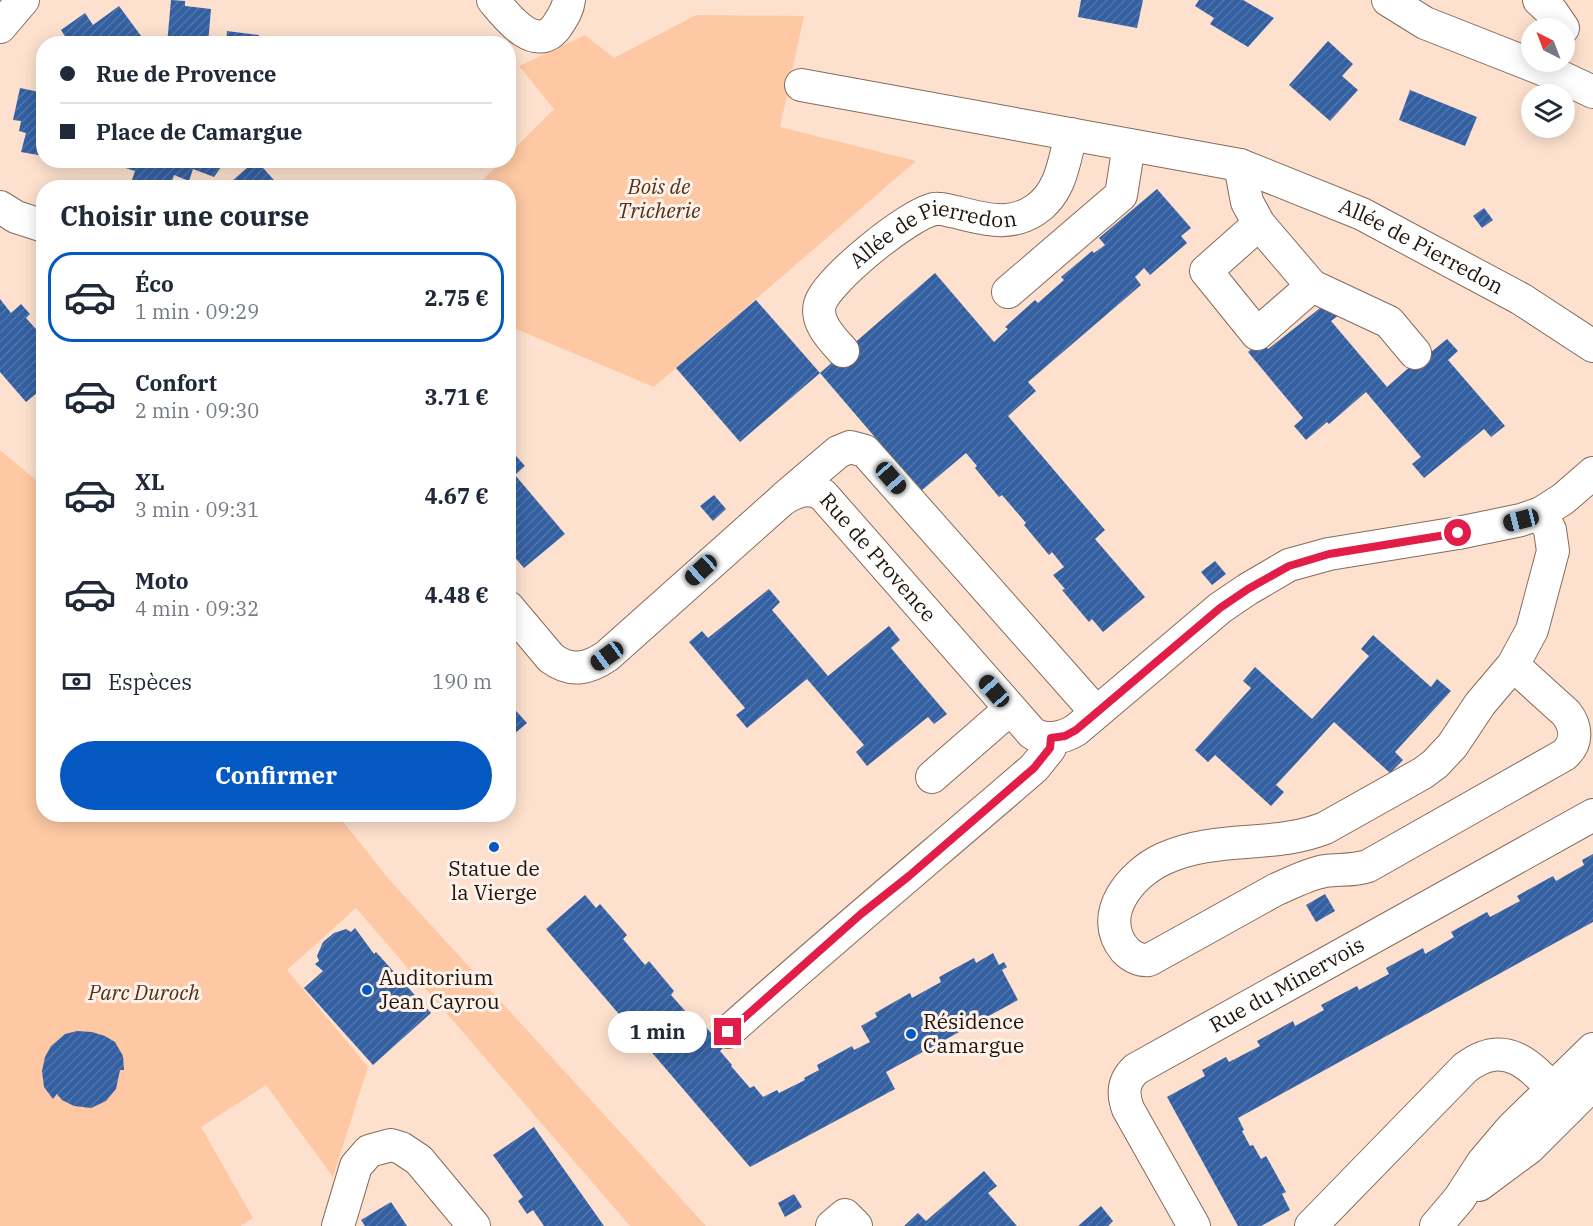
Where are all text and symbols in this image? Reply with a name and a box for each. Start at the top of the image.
north arrow [1521,18,1575,72]
map controls [1521,18,1575,138]
text: Rue de Provence [96,59,277,88]
button: layers [1521,84,1575,138]
text: Place de Camargue [96,117,302,146]
park label: Bois de Tricherie [618,172,701,224]
street label: Allée de Pierredon [1335,191,1509,300]
street label: Allée de Pierredon [843,194,1018,274]
text: Choisir une course [60,198,309,233]
text: Éco [135,269,174,298]
icon: car [63,270,117,324]
text: 2.75 € [424,283,489,312]
text: 1 min · 09:29 [135,298,259,325]
text: Confort [135,368,217,397]
icon: car [63,369,117,423]
text: 3.71 € [424,382,489,411]
text: 2 min · 09:30 [135,397,259,424]
car [872,459,910,497]
text: XL [135,467,165,496]
icon: car [63,468,117,522]
text: 4.67 € [424,481,489,510]
street label: Rue de Provence [814,486,943,627]
text: 3 min · 09:31 [135,496,259,523]
car [1501,507,1541,533]
route start [1444,519,1471,546]
car [682,551,720,589]
text: Moto [135,566,189,595]
icon: car [63,567,117,621]
text: 4.48 € [424,580,489,609]
text: 4 min · 09:32 [135,595,259,622]
car [587,638,627,674]
icon: cash [60,665,93,698]
text: Espèces [108,667,192,696]
text: 190 m [432,668,492,695]
car [975,672,1013,710]
button: Confirmer [60,741,492,810]
marker: Statue de la Vierge [487,840,501,854]
place label: Statue de la Vierge [448,854,540,906]
street label: Rue du Minervois [1204,930,1369,1038]
place label: Auditorium Jean Cayrou [379,963,500,1015]
park label: Parc Duroch [87,978,200,1006]
marker: Auditorium Jean Cayrou [360,983,374,997]
place label: Résidence Camargue [923,1007,1024,1059]
callout: 1 min [608,1011,707,1053]
text: 1 min [630,1018,686,1045]
route end [714,1018,741,1045]
marker: Résidence Camargue [904,1027,918,1041]

